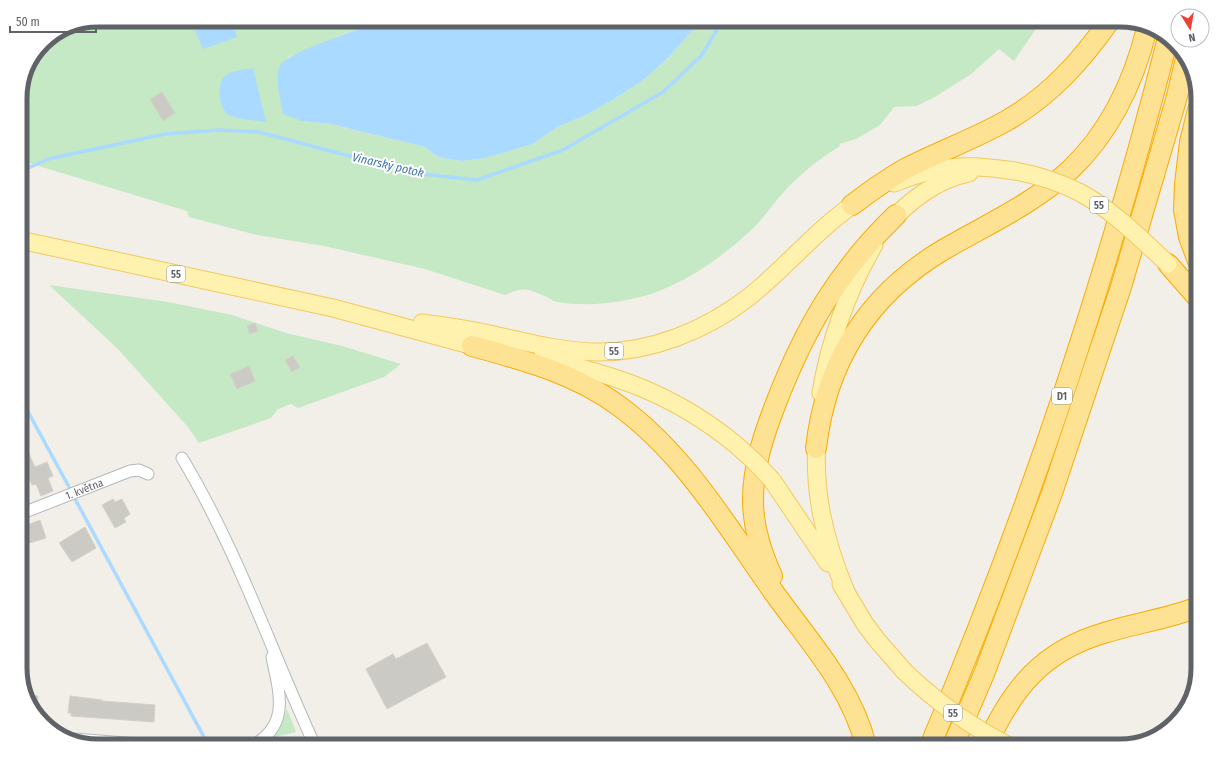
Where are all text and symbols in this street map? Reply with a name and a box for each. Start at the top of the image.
scale bar [10,8,96,34]
north arrow [1170,8,1210,48]
text: 50 m [16,15,40,29]
text: N [1187,30,1196,44]
water label: Vinarský potok [351,150,425,180]
road number: 55 [1090,197,1108,213]
road number: 55 [167,266,185,282]
road number: 55 [605,343,623,359]
road number: D1 [1052,388,1072,404]
street label: 1. května [64,476,105,503]
road number: 55 [944,705,962,721]

